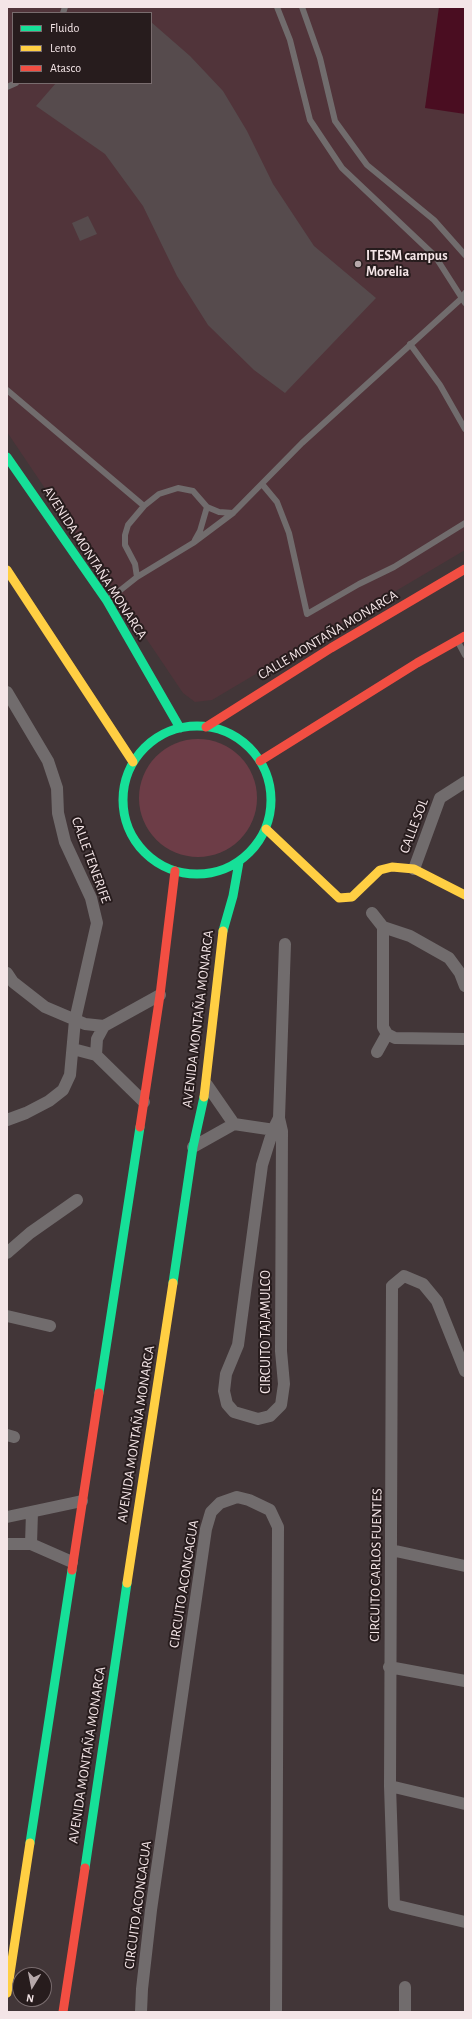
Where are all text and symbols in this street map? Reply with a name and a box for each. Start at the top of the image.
legend [12,12,152,84]
text: Fluido [50,22,79,34]
text: Lento [50,42,76,54]
text: Atasco [50,62,81,74]
place label: ITESM campus Morelia [366,248,448,280]
marker: ITESM campus Morelia [353,259,363,269]
street label: AVENIDA MONTAÑA MONARCA [39,483,151,643]
street label: CALLE MONTAÑA MONARCA [255,587,401,683]
street label: CALLE SOL [396,796,432,856]
street label: CALLE TENERIFE [68,815,114,905]
street label: AVENIDA MONTAÑA MONARCA [179,929,217,1109]
street label: CIRCUITO TAJAMULCO [258,1270,274,1394]
street label: AVENIDA MONTAÑA MONARCA [114,1344,158,1524]
street label: CIRCUITO CARLOS FUENTES [366,1488,386,1642]
street label: CIRCUITO ACONCAGUA [166,1519,202,1649]
street label: AVENIDA MONTAÑA MONARCA [65,1665,109,1845]
street label: CIRCUITO ACONCAGUA [121,1840,155,1970]
north arrow [12,1967,52,2007]
text: N [25,1992,35,2004]

